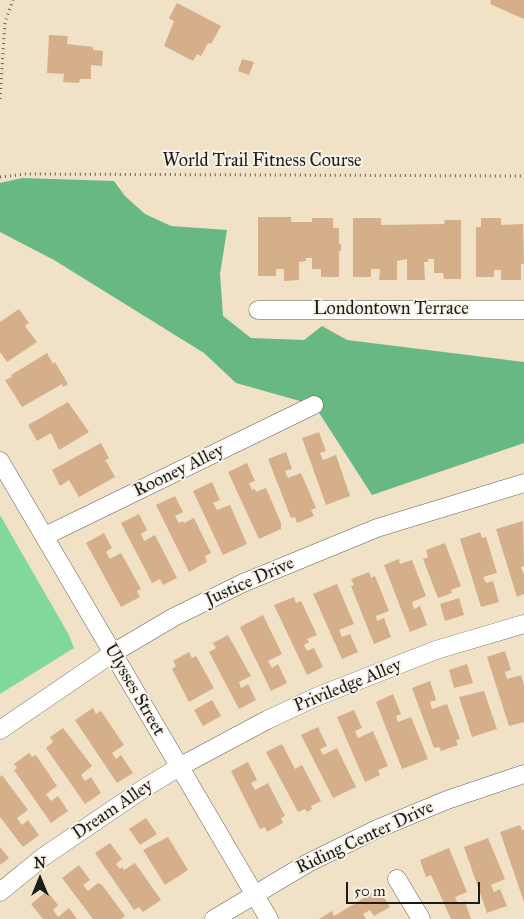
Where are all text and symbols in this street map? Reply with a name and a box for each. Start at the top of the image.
street label: World Trail Fitness Course [163,151,361,173]
street label: Londontown Terrace [313,299,469,321]
street label: Rooney Alley [130,440,228,502]
street label: Justice Drive [202,553,298,611]
street label: Ulysses Street [99,640,169,740]
street label: Priviledge Alley [291,655,405,717]
street label: Dream Alley [69,775,157,845]
street label: Riding Center Drive [293,797,437,879]
north arrow [15,854,65,904]
text: N [34,855,46,872]
scale bar [349,872,483,904]
text: 50 m [354,882,386,900]

